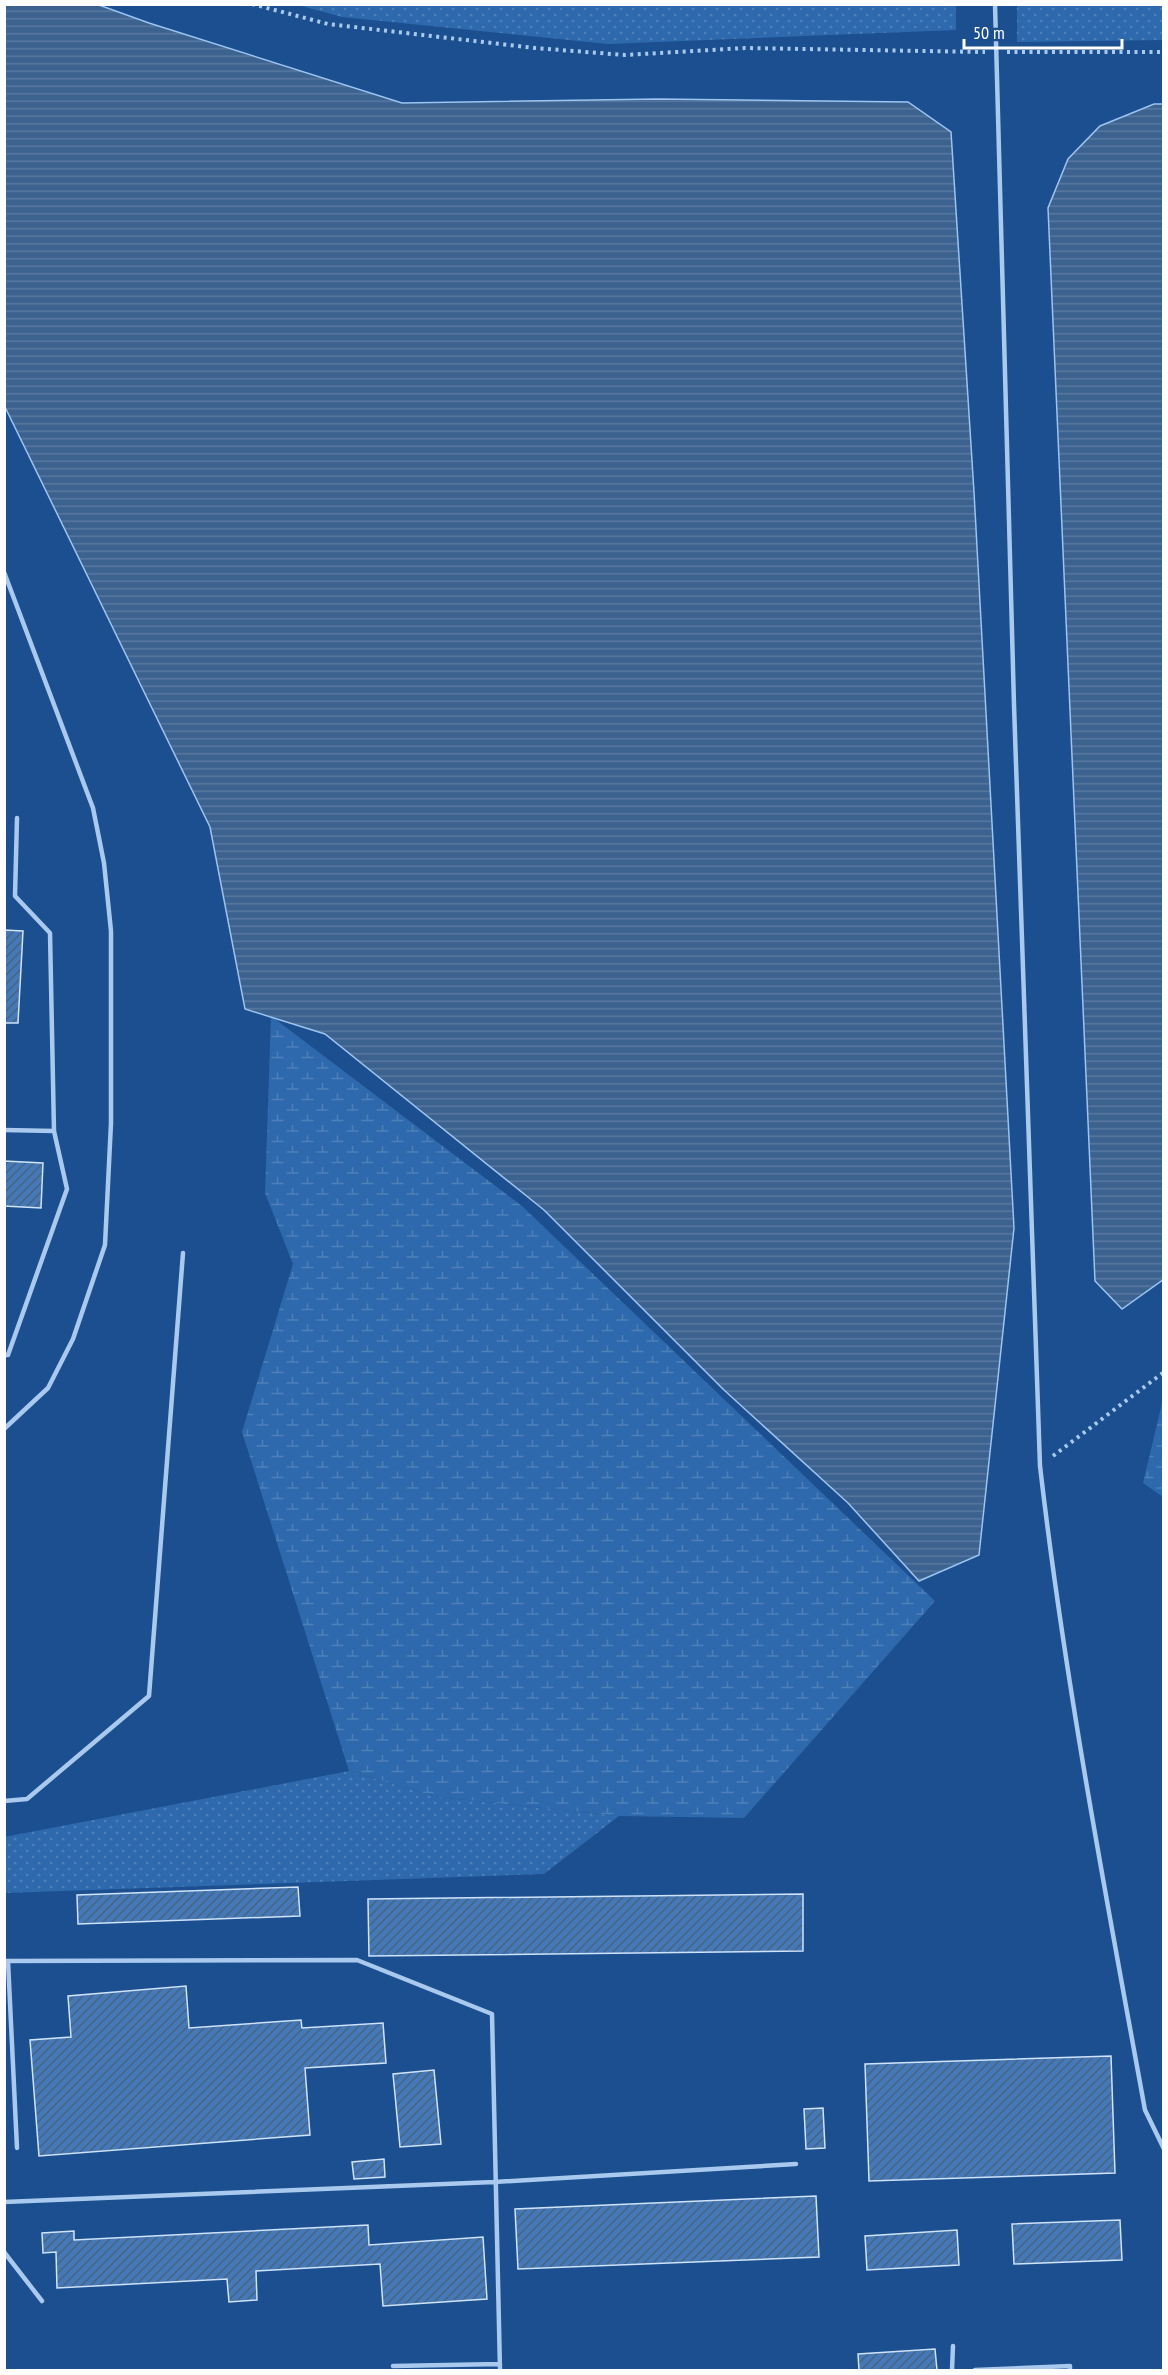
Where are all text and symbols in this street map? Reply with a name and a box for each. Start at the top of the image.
scale bar [964,12,1122,50]
text: 50 m [973,21,1005,44]

